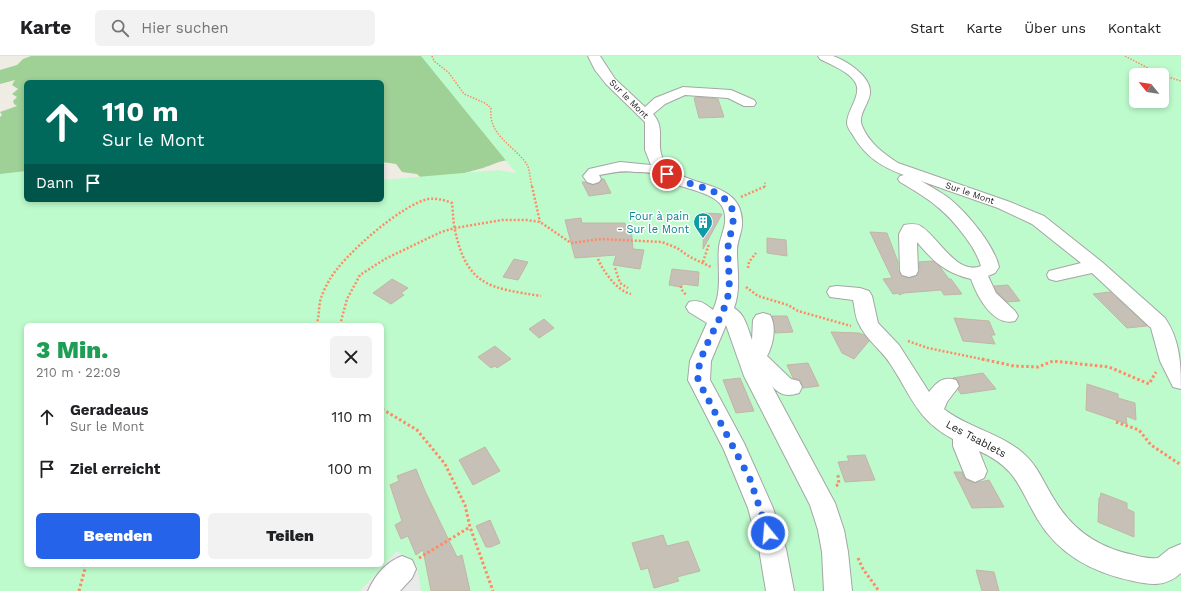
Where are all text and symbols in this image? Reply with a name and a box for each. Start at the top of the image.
search box [95,10,375,46]
text: Karte [20,16,71,39]
icon: search [109,17,131,39]
text: Hier suchen [141,19,229,37]
text: Start [910,20,944,36]
text: Karte [966,20,1002,36]
text: Über uns [1024,20,1086,36]
text: Kontakt [1108,20,1161,36]
north arrow [1129,68,1169,108]
map controls [1129,68,1169,108]
street label: Sur le Mont [607,77,651,121]
text: 110 m [102,95,179,128]
icon: ahead [36,96,88,148]
text: Sur le Mont [102,129,204,150]
pin [650,157,684,191]
icon: arrive [656,163,678,185]
icon: arrive [82,172,104,194]
text: Dann [36,174,74,192]
street label: Sur le Mont [944,180,996,206]
place label: Four à pain - Sur le Mont [617,210,689,236]
building icon: Four à pain - Sur le Mont [692,211,714,239]
text: 3 Min. [36,336,108,364]
button: close [330,336,372,378]
text: 210 m · 22:09 [36,365,120,380]
text: Geradeaus [70,401,149,419]
icon: ahead [36,406,58,428]
text: 110 m [332,408,372,426]
street label: Les Tsablets [944,418,1009,460]
text: Sur le Mont [70,419,144,434]
icon: arrive [36,458,58,480]
text: Ziel erreicht [70,460,160,478]
text: 100 m [328,460,372,478]
position arrow [747,512,789,554]
button: Beenden [36,513,200,559]
button: Teilen [208,513,372,559]

